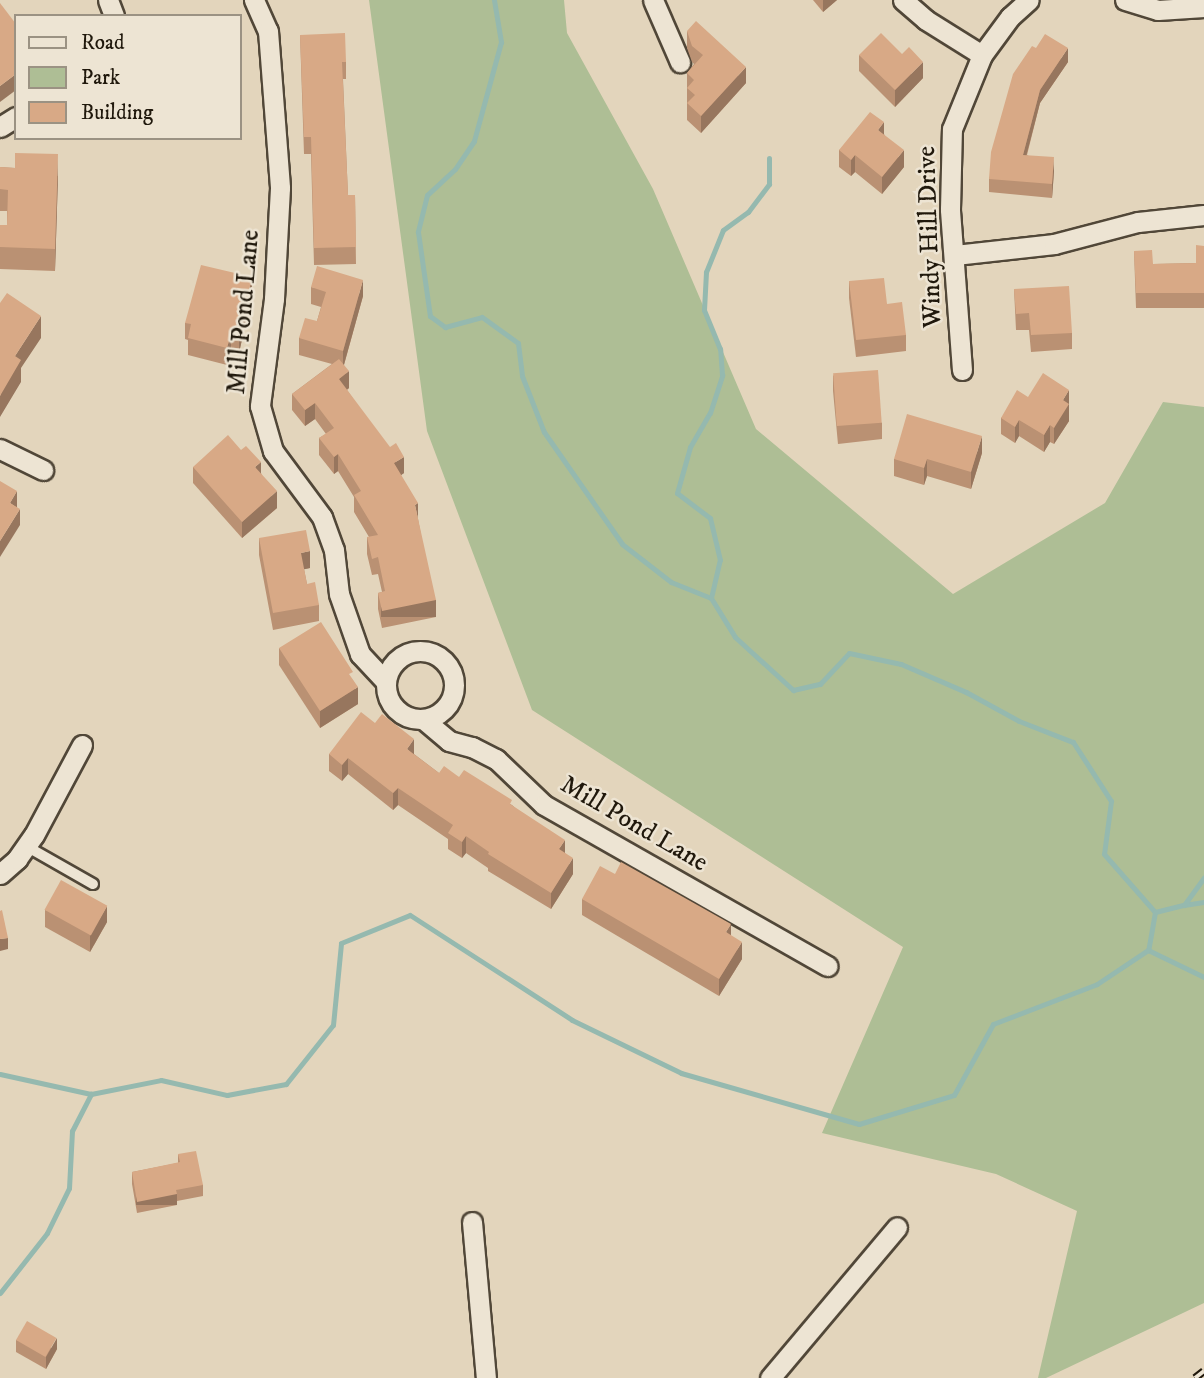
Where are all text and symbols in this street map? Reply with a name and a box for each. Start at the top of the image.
legend [14,14,242,140]
text: Road [81,30,125,56]
text: Park [81,65,120,91]
text: Building [81,100,153,126]
street label: Windy Hill Drive [911,145,949,329]
street label: Mill Pond Lane [221,228,267,396]
street label: Mill Pond Lane [555,769,713,879]

